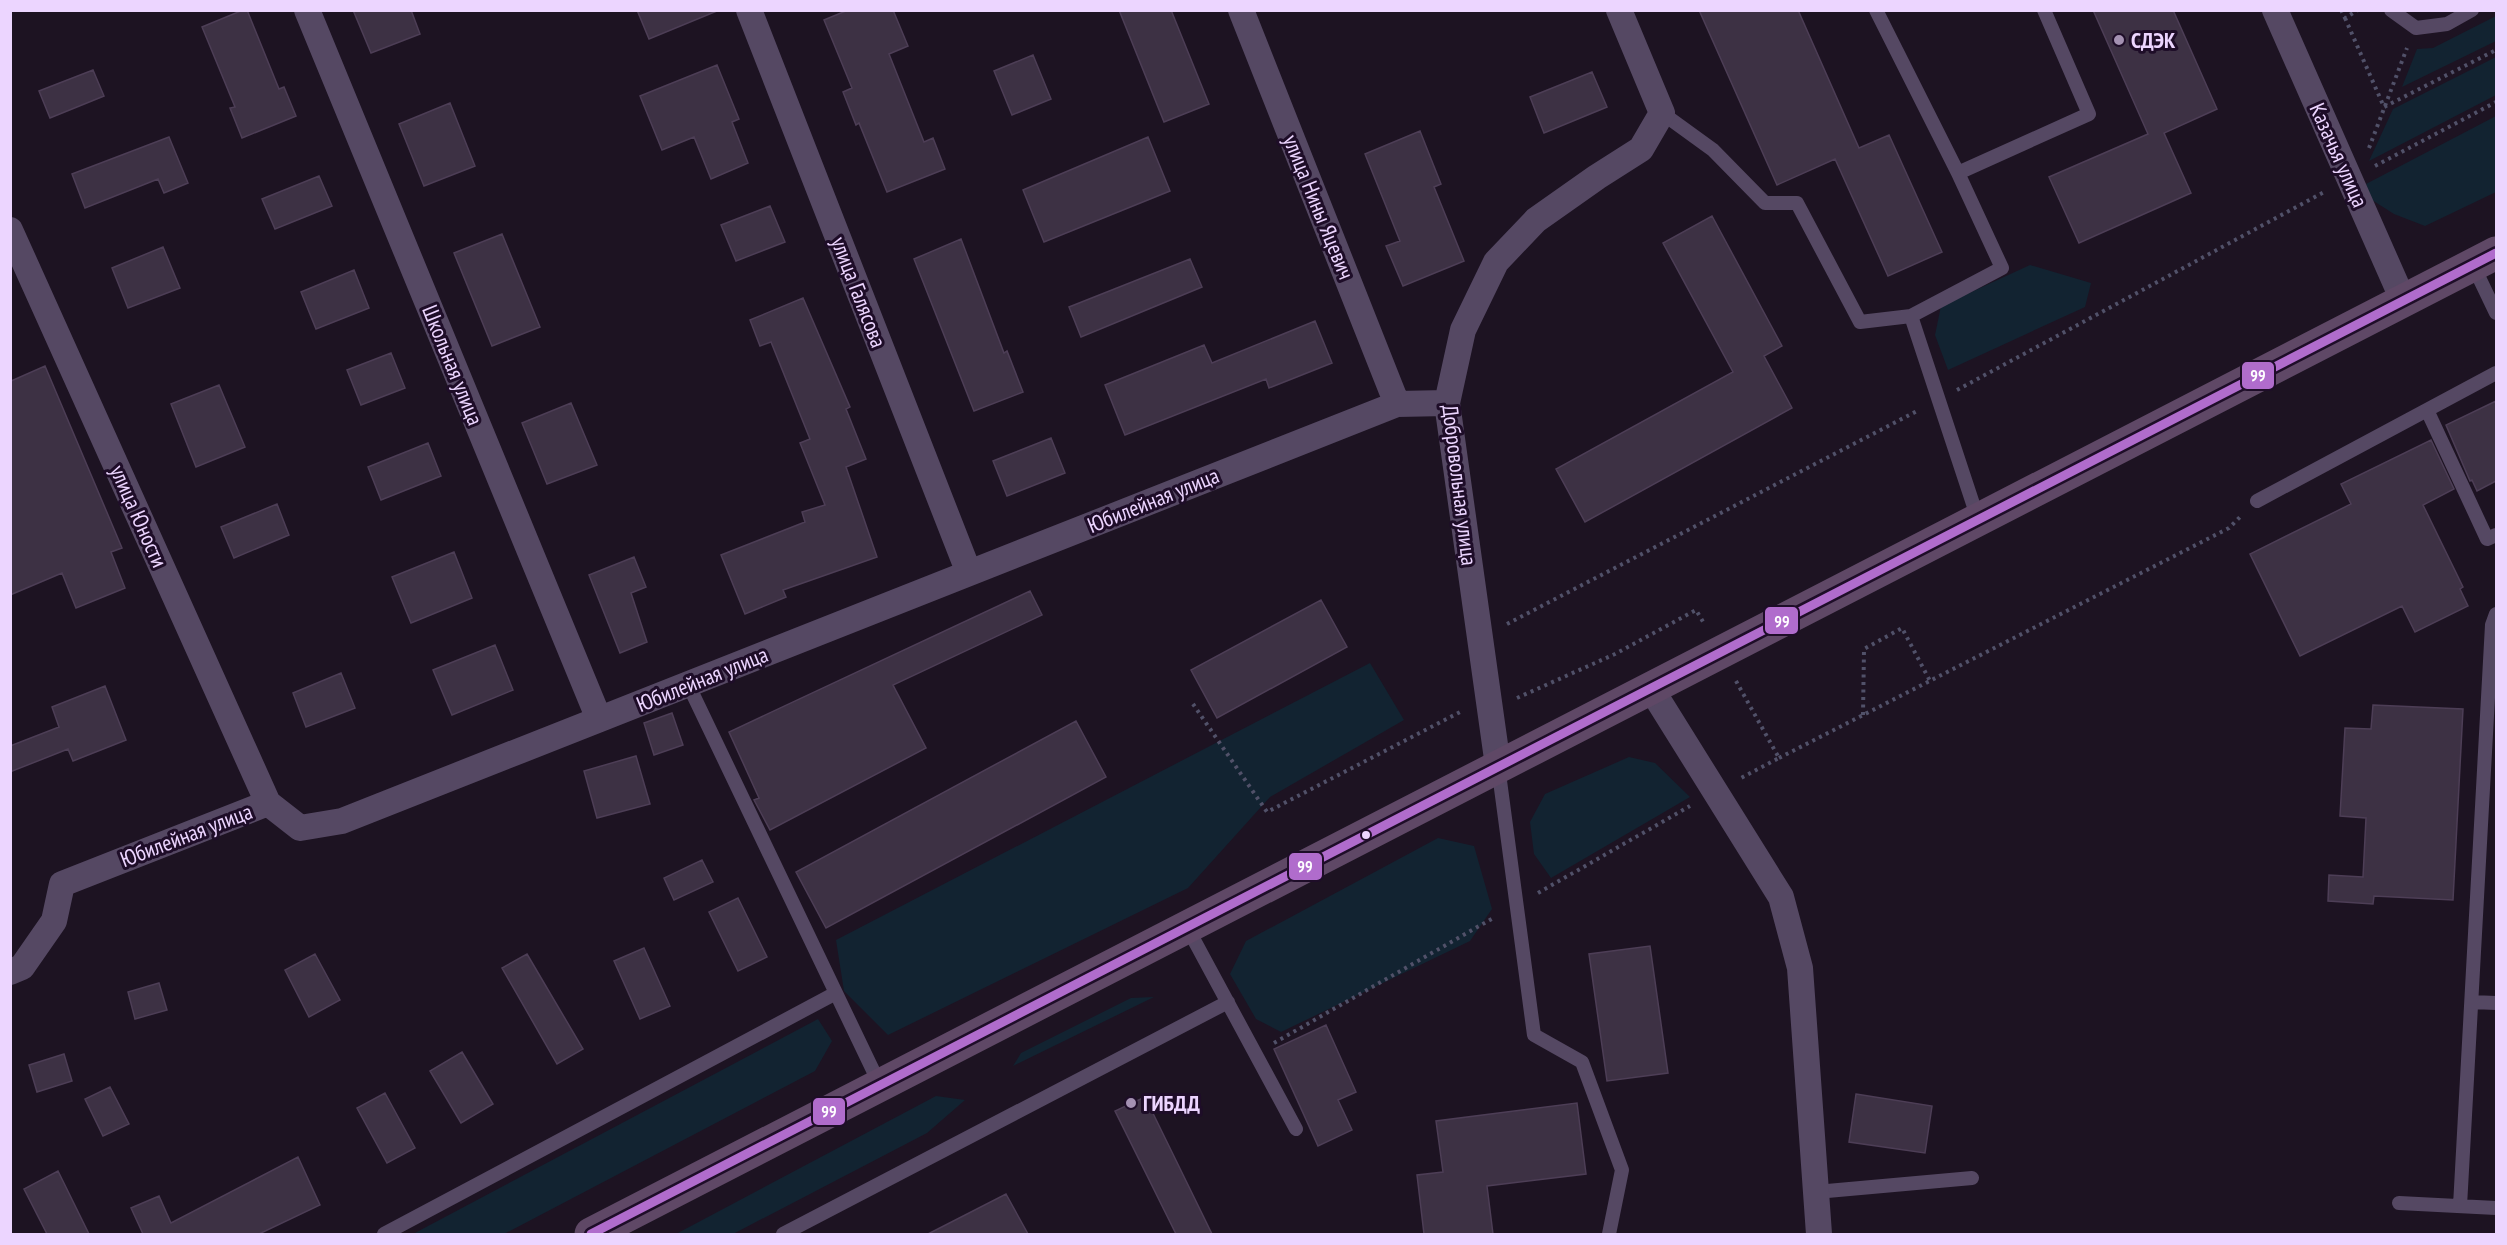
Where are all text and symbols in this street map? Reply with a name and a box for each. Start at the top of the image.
place label: СДЭК [2131,26,2176,54]
marker: СДЭК [2112,33,2126,47]
street label: Казачья улица [2304,98,2374,212]
street label: улица Нины Яцевич [1277,131,1361,283]
street label: улица Галясова [825,233,893,351]
street label: Школьная улица [416,301,490,429]
line badge: 99 [2241,361,2275,390]
text: 99 [2250,365,2266,385]
street label: Добровольная улица [1436,403,1484,567]
street label: улица Юности [104,461,174,571]
street label: Юбилейная улица [1083,461,1223,539]
line badge: 99 [1764,606,1799,635]
text: 99 [1774,611,1790,631]
street label: Юбилейная улица [632,640,772,718]
street label: Юбилейная улица [116,797,256,873]
unlabelled marker [1360,829,1372,841]
line badge: 99 [1288,852,1323,881]
text: 99 [1297,856,1313,876]
place label: ГИБДД [1143,1089,1200,1117]
marker: ГИБДД [1124,1096,1138,1110]
line badge: 99 [812,1097,846,1126]
text: 99 [821,1101,837,1121]

